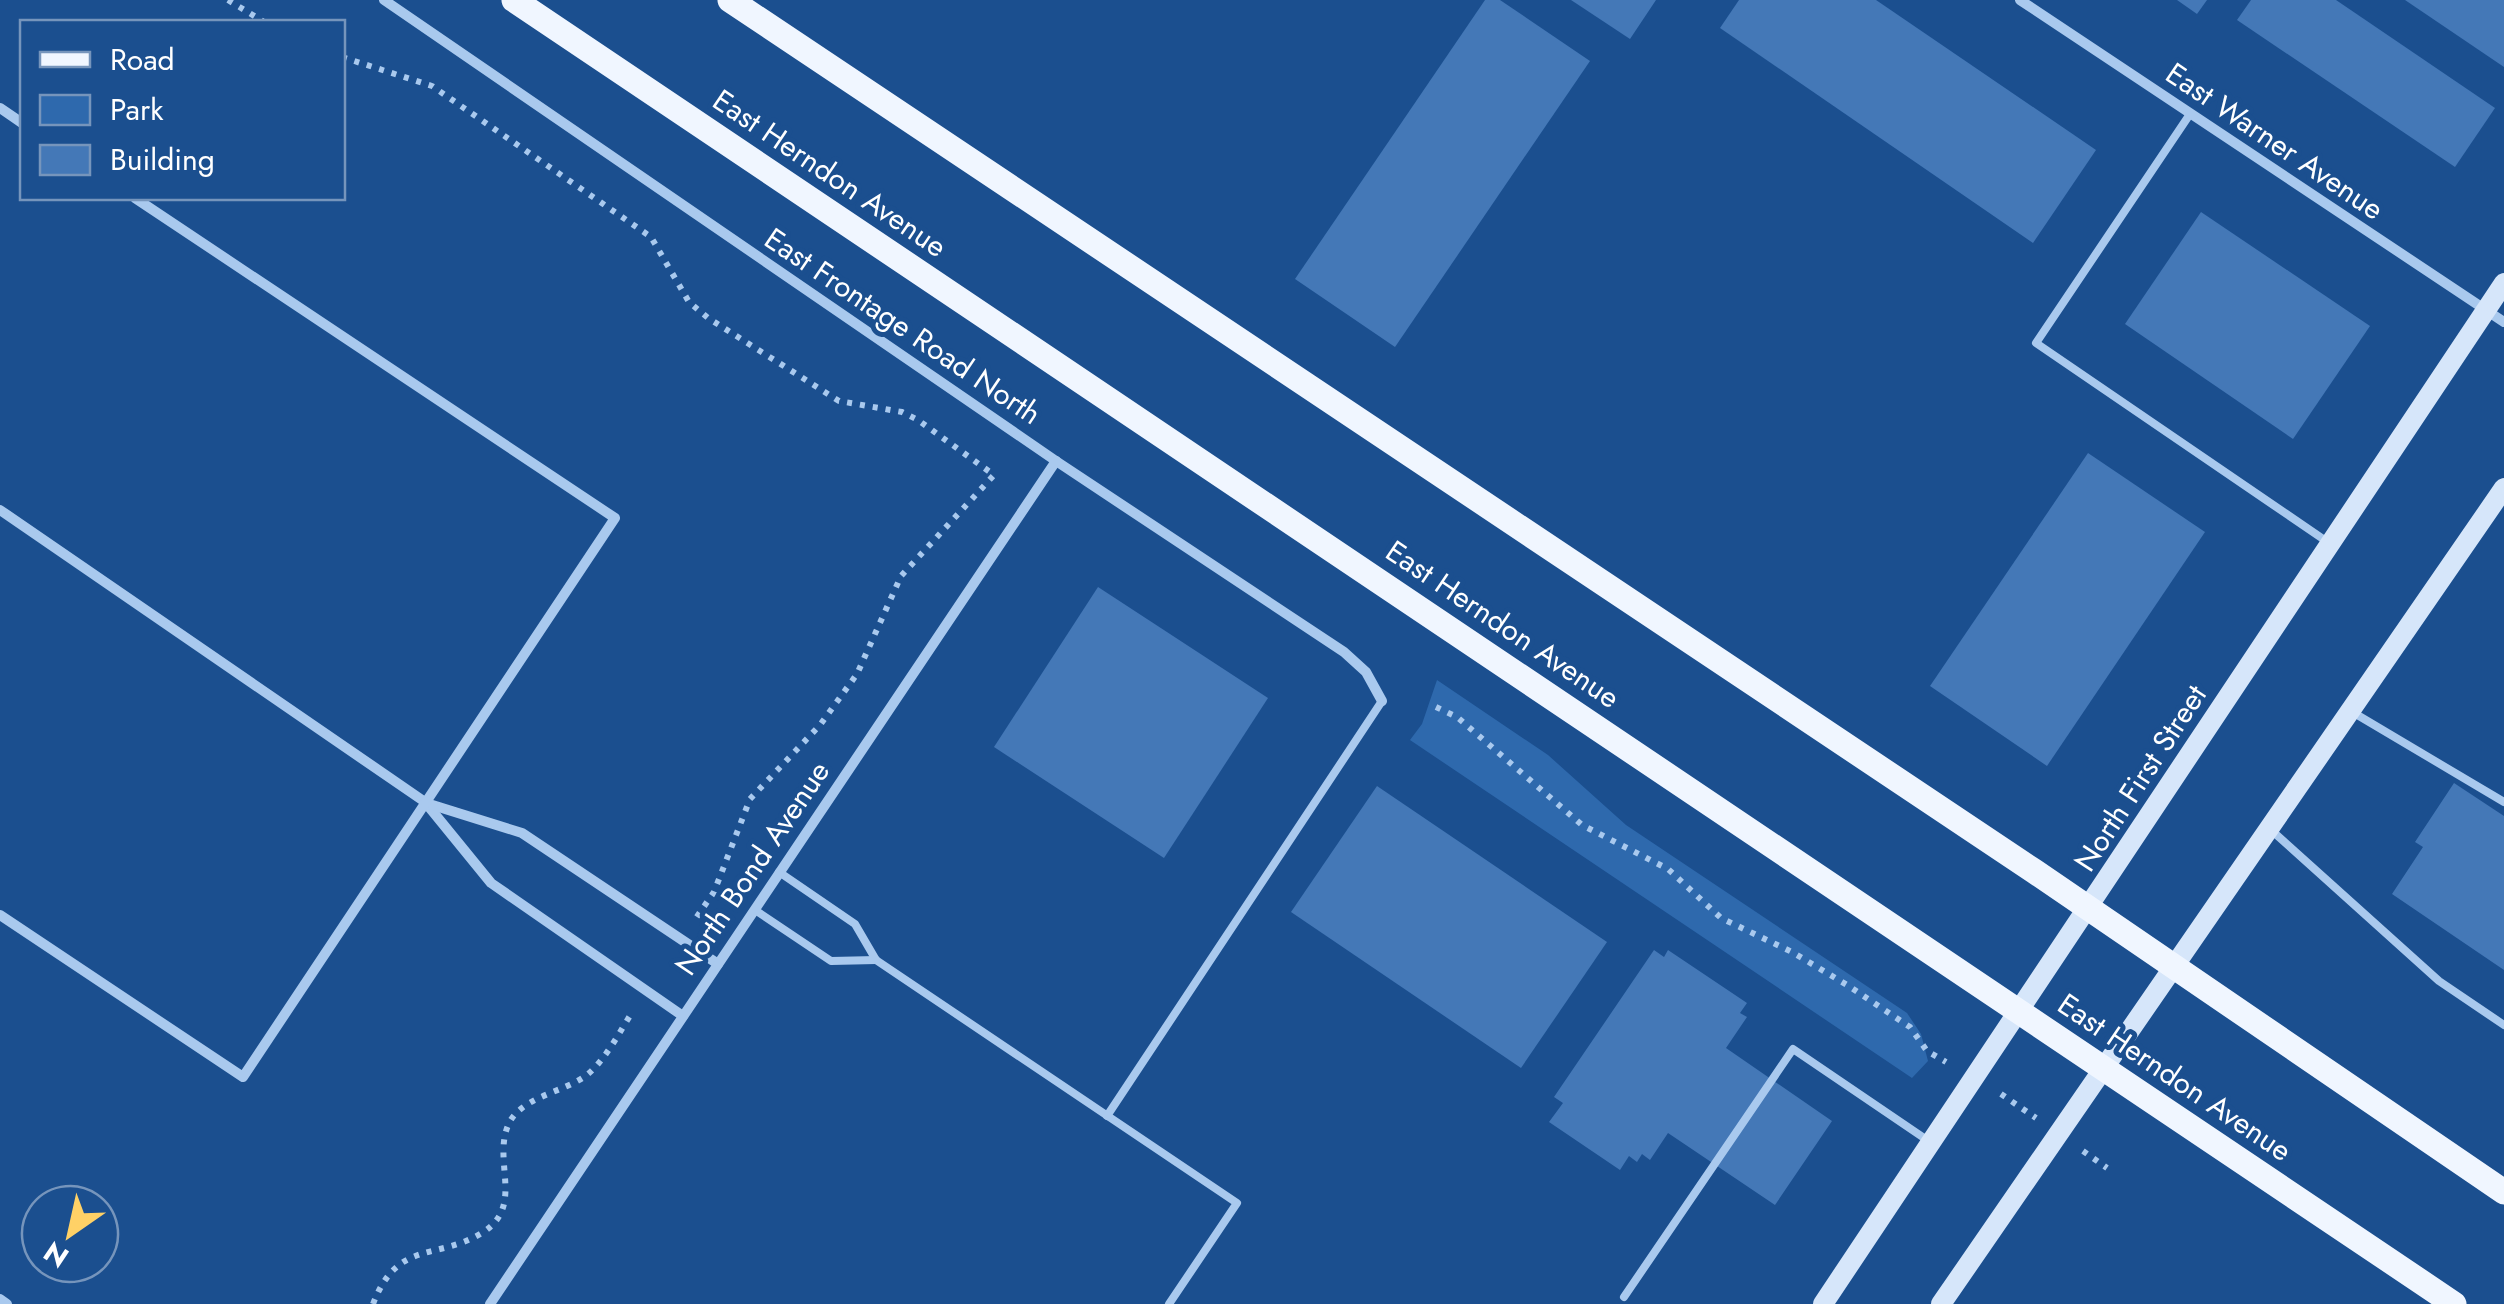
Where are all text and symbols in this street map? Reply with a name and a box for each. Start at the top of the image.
legend [20,20,345,200]
text: Road [110,38,175,81]
street label: East Warner Avenue [2157,52,2393,230]
street label: East Herndon Avenue [704,79,956,267]
text: Park [110,88,164,131]
text: Building [110,138,215,181]
street label: East Frontage Road North [756,217,1050,435]
street label: East Herndon Avenue [1377,530,1629,718]
street label: North First Street [2063,676,2217,880]
street label: North Bond Avenue [664,752,840,984]
street label: East Herndon Avenue [2049,983,2301,1171]
north arrow [20,1184,120,1284]
text: N [36,1231,77,1278]

